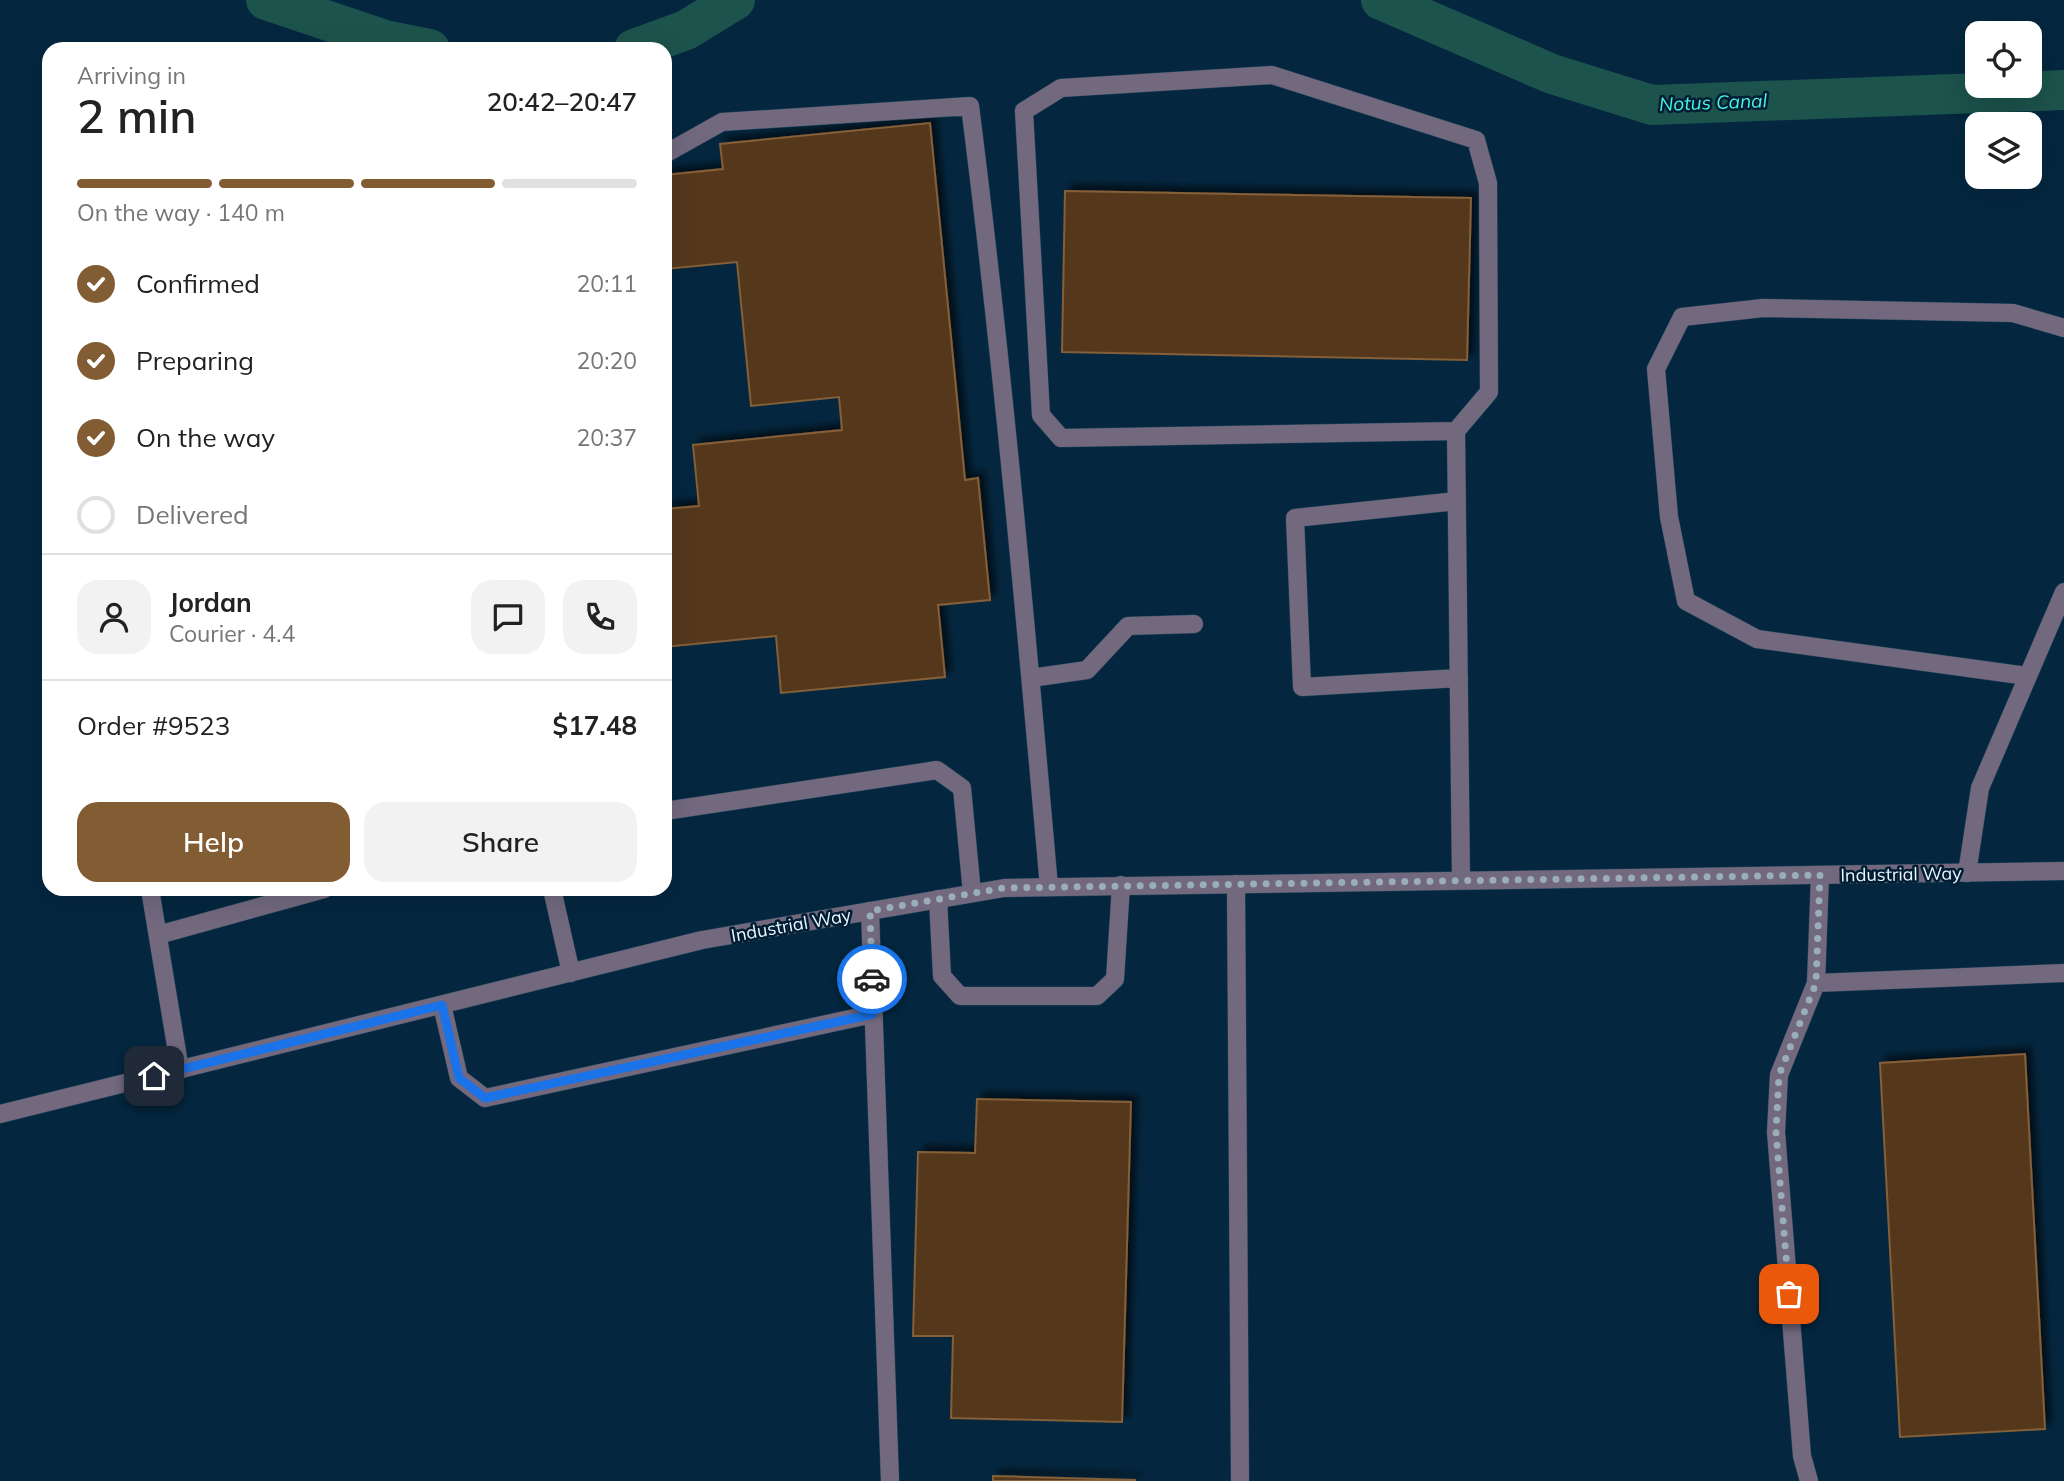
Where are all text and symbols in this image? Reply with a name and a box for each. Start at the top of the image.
map controls [1965,21,2042,189]
button: locate [1965,21,2042,98]
text: Arriving in [77,61,186,90]
text: 20:42–20:47 [487,85,637,118]
text: 2 min [77,87,196,145]
water label: Notus Canal [1659,88,1768,116]
button: layers [1965,112,2042,189]
text: On the way · 140 m [77,198,285,227]
icon: check [77,265,115,303]
text: Confirmed [136,267,260,300]
text: 20:11 [577,269,637,298]
icon: check [77,342,115,380]
text: Preparing [136,344,254,377]
text: 20:20 [577,346,637,375]
icon: check [77,419,115,457]
text: On the way [136,421,275,454]
text: 20:37 [577,423,637,452]
text: Delivered [136,498,249,531]
button: person [77,580,151,654]
button: chat [471,580,545,654]
button: phone [563,580,637,654]
text: Jordan [169,586,252,619]
text: Courier · 4.4 [169,619,295,648]
text: Order #9523 [77,709,230,742]
text: $17.48 [553,709,637,742]
button: Help [77,802,350,882]
button: Share [364,802,637,882]
street label: Industrial Way [1840,861,1962,887]
street label: Industrial Way [729,903,853,947]
courier [837,944,907,1014]
icon: car [853,960,891,998]
pin [124,1046,184,1106]
icon: home [135,1057,173,1095]
pin [1759,1264,1819,1324]
icon: bag [1770,1275,1808,1313]

